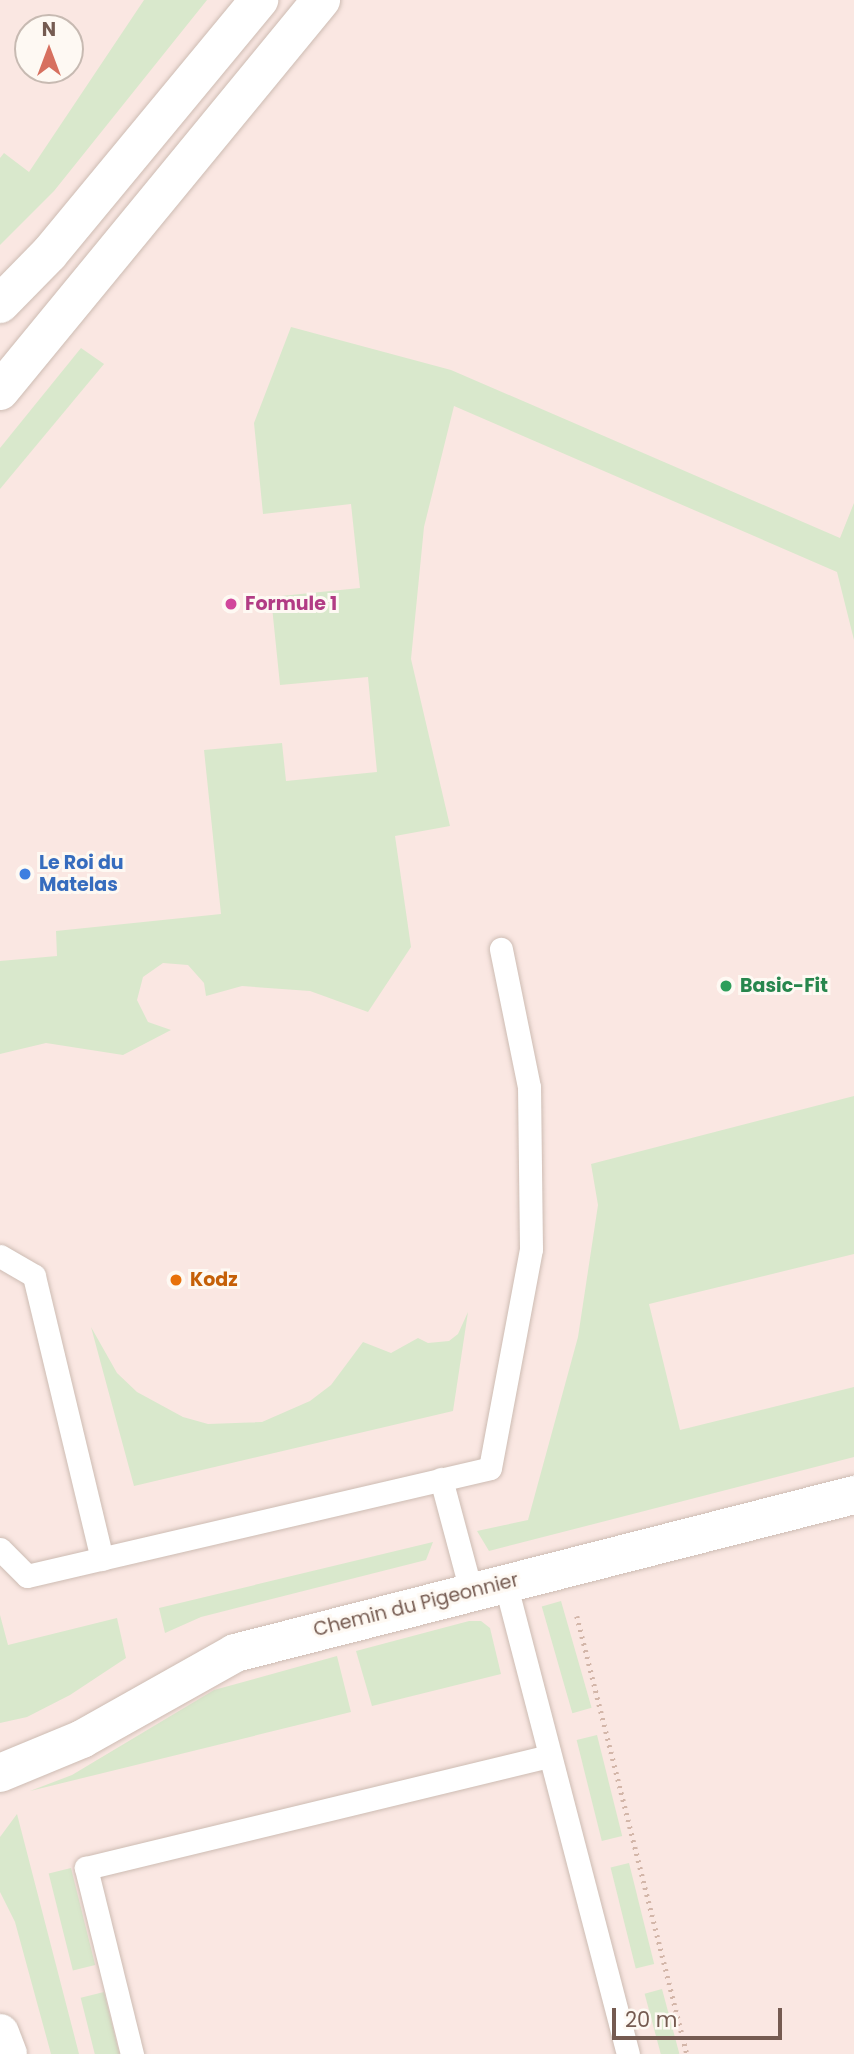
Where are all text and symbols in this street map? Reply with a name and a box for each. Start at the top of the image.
north arrow [14,14,84,84]
text: N [42,16,56,43]
place label: Formule 1 [245,593,337,615]
marker: Formule 1 [223,596,239,612]
place label: Le Roi du Matelas [39,852,124,896]
marker: Le Roi du Matelas [17,866,33,882]
place label: Basic-Fit [740,975,828,997]
marker: Basic-Fit [718,978,734,994]
place label: Kodz [190,1269,238,1291]
marker: Kodz [168,1272,184,1288]
street label: Chemin du Pigeonnier [311,1568,521,1642]
scale bar [616,1994,786,2038]
text: 20 m [625,2005,678,2034]

